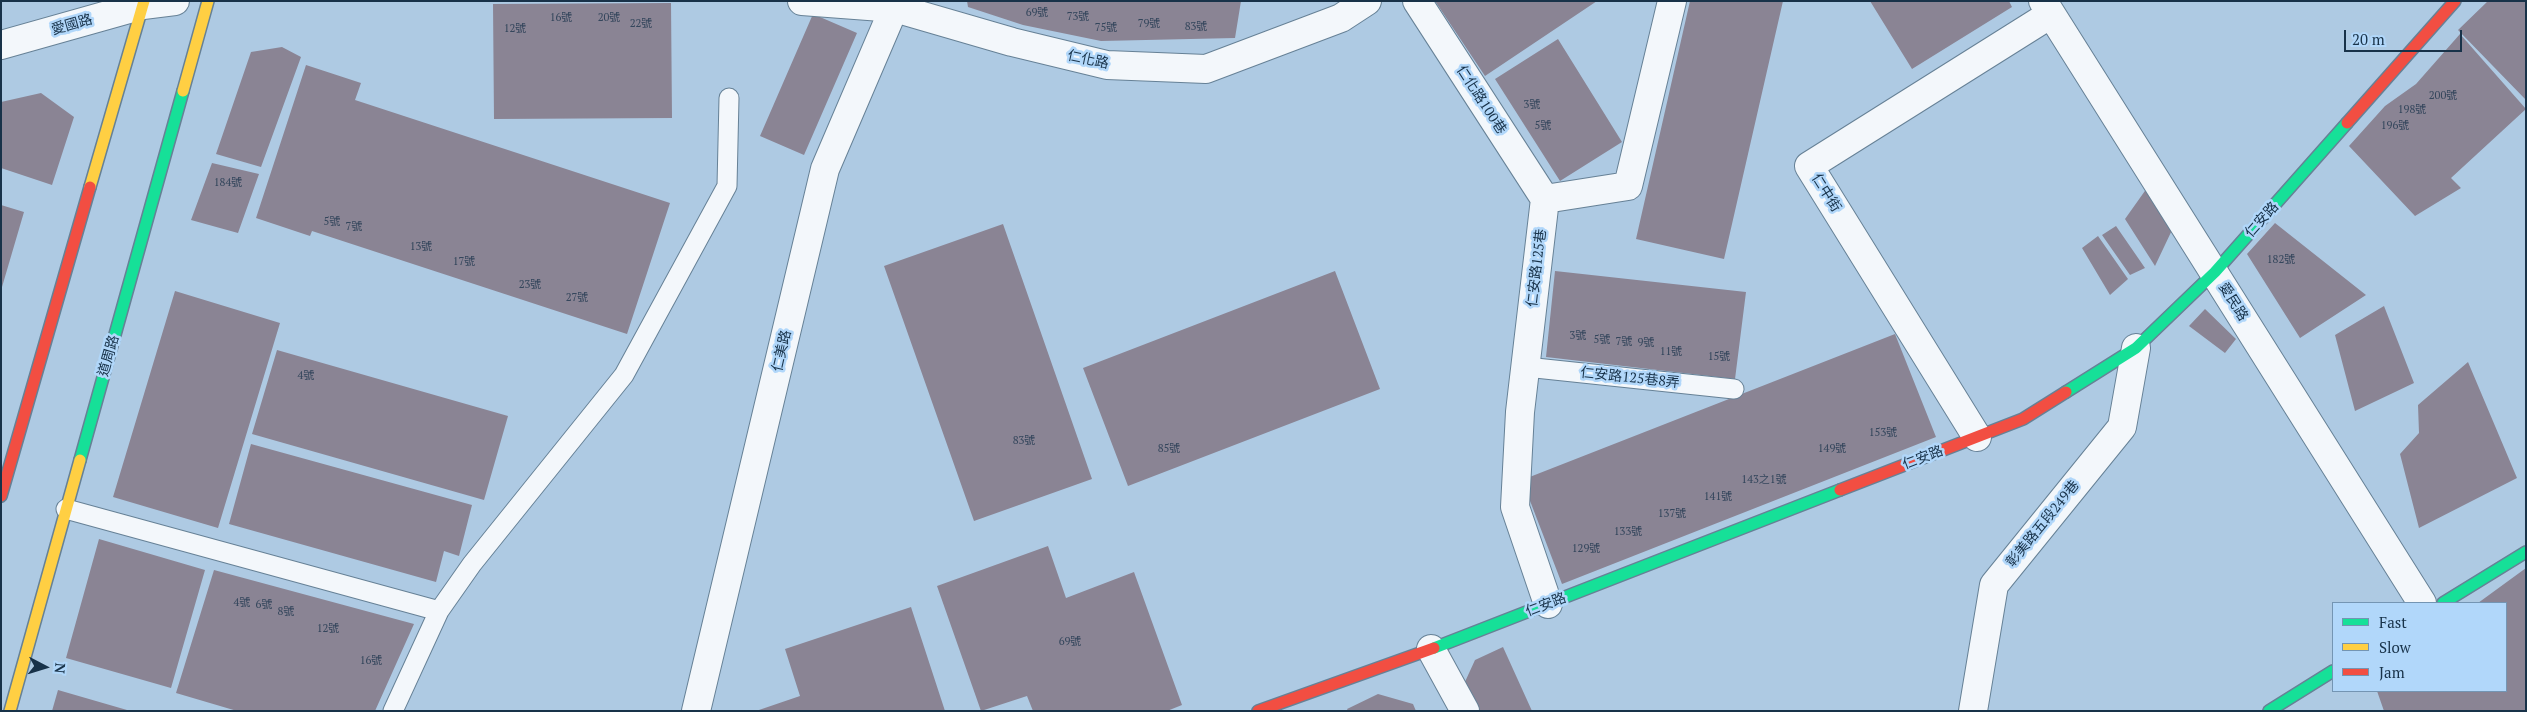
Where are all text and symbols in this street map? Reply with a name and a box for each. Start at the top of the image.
house number: 69號 [1026,6,1048,20]
house number: 73號 [1067,10,1089,24]
street label: 愛國路 [49,11,95,39]
house number: 16號 [550,11,572,25]
house number: 20號 [598,11,620,25]
house number: 22號 [630,17,652,31]
house number: 79號 [1138,17,1160,31]
house number: 83號 [1185,20,1207,34]
scale bar [2347,20,2464,52]
house number: 75號 [1095,21,1117,35]
house number: 12號 [504,22,526,36]
text: 20 m [2352,29,2385,49]
street label: 仁化路 [1066,47,1110,73]
street label: 仁化路100巷 [1453,63,1509,137]
house number: 200號 [2429,89,2457,103]
house number: 3號 [1524,98,1540,112]
house number: 198號 [2398,103,2426,117]
house number: 5號 [1535,119,1551,133]
house number: 196號 [2381,119,2409,133]
street label: 仁中街 [1808,171,1844,215]
house number: 184號 [214,176,242,190]
street label: 仁安路 [2242,199,2282,241]
house number: 5號 [324,215,340,229]
house number: 7號 [346,220,362,234]
street label: 仁安路125巷 [1524,228,1550,308]
house number: 13號 [410,240,432,254]
house number: 182號 [2267,253,2295,267]
house number: 17號 [453,255,475,269]
house number: 23號 [519,278,541,292]
street label: 愛民路 [2215,280,2251,324]
house number: 27號 [566,291,588,305]
street label: 仁美路 [769,329,795,373]
house number: 3號 [1570,329,1586,343]
street label: 道周路 [95,333,123,379]
house number: 5號 [1594,333,1610,347]
house number: 7號 [1616,335,1632,349]
house number: 9號 [1638,336,1654,350]
house number: 11號 [1660,345,1682,359]
house number: 15號 [1708,350,1730,364]
street label: 仁安路125巷8弄 [1579,364,1681,392]
house number: 4號 [298,369,314,383]
house number: 153號 [1869,426,1897,440]
house number: 83號 [1013,434,1035,448]
house number: 85號 [1158,442,1180,456]
house number: 149號 [1818,442,1846,456]
street label: 仁安路 [1900,443,1946,473]
house number: 143之1號 [1741,473,1787,487]
street label: 彰美路五段249巷 [2003,477,2083,571]
house number: 141號 [1704,490,1732,504]
house number: 137號 [1658,507,1686,521]
house number: 133號 [1614,525,1642,539]
house number: 129號 [1572,542,1600,556]
street label: 仁安路 [1523,590,1569,620]
house number: 4號 [234,596,250,610]
house number: 6號 [256,598,272,612]
legend [2332,602,2507,692]
house number: 8號 [278,605,294,619]
text: Fast [2379,612,2407,632]
house number: 12號 [317,622,339,636]
house number: 69號 [1059,635,1081,649]
text: Slow [2379,637,2411,657]
north arrow [20,642,70,692]
house number: 16號 [360,654,382,668]
text: N [51,662,70,674]
text: Jam [2379,662,2405,682]

